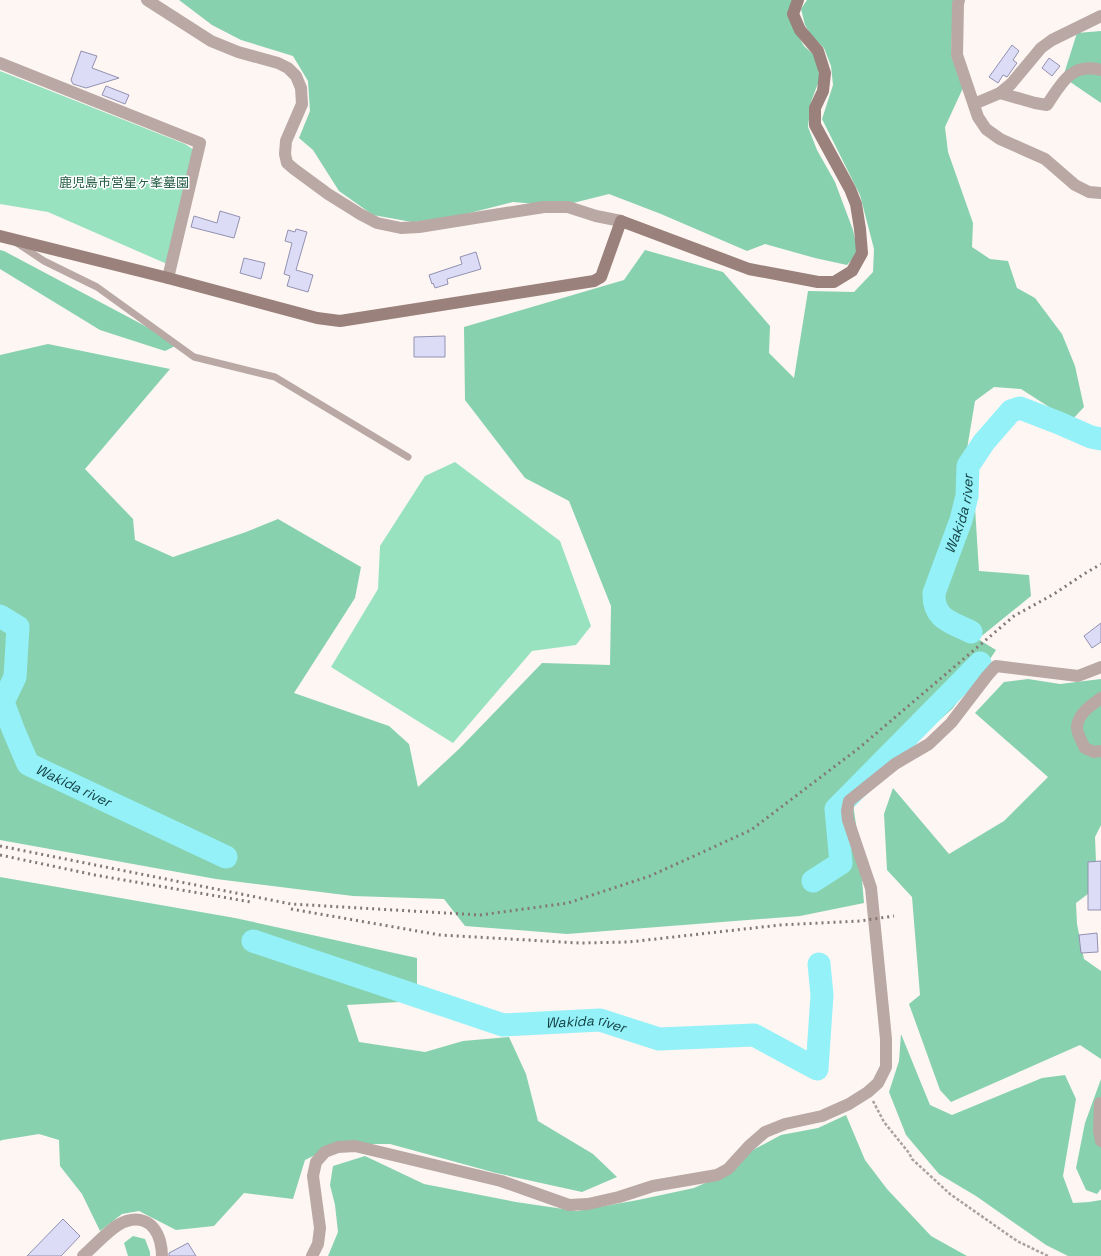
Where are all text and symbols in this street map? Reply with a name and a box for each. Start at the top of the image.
park label: 鹿児島市営星ヶ峯墓園 [59,174,189,191]
water label: Wakida river [940,472,977,556]
water label: Wakida river [33,760,116,812]
water label: Wakida river [545,1011,630,1037]

